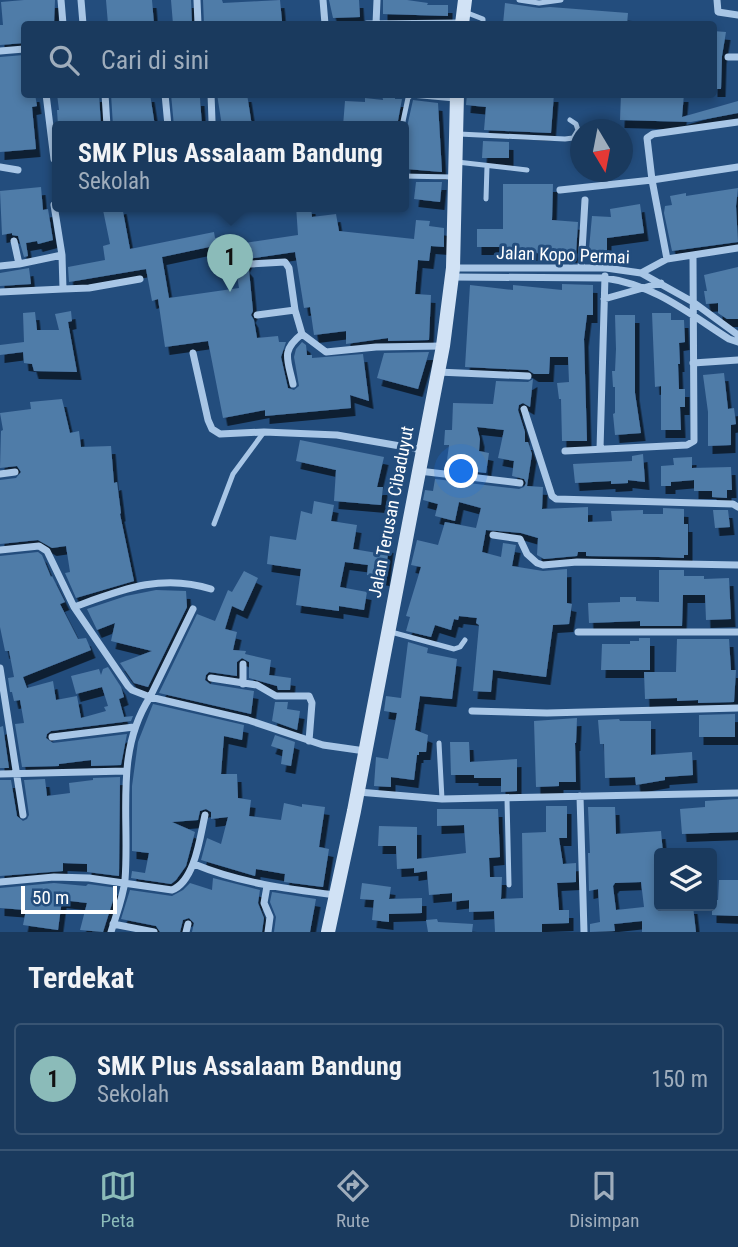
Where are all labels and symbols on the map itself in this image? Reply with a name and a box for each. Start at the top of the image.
north arrow [570,119,633,182]
pin: 1 [207,234,253,292]
street label: Jalan Kopo Permai [496,242,630,267]
street label: Jalan Terusan Cibaduyut [364,424,417,599]
your location [444,454,478,488]
scale bar [21,883,117,915]

